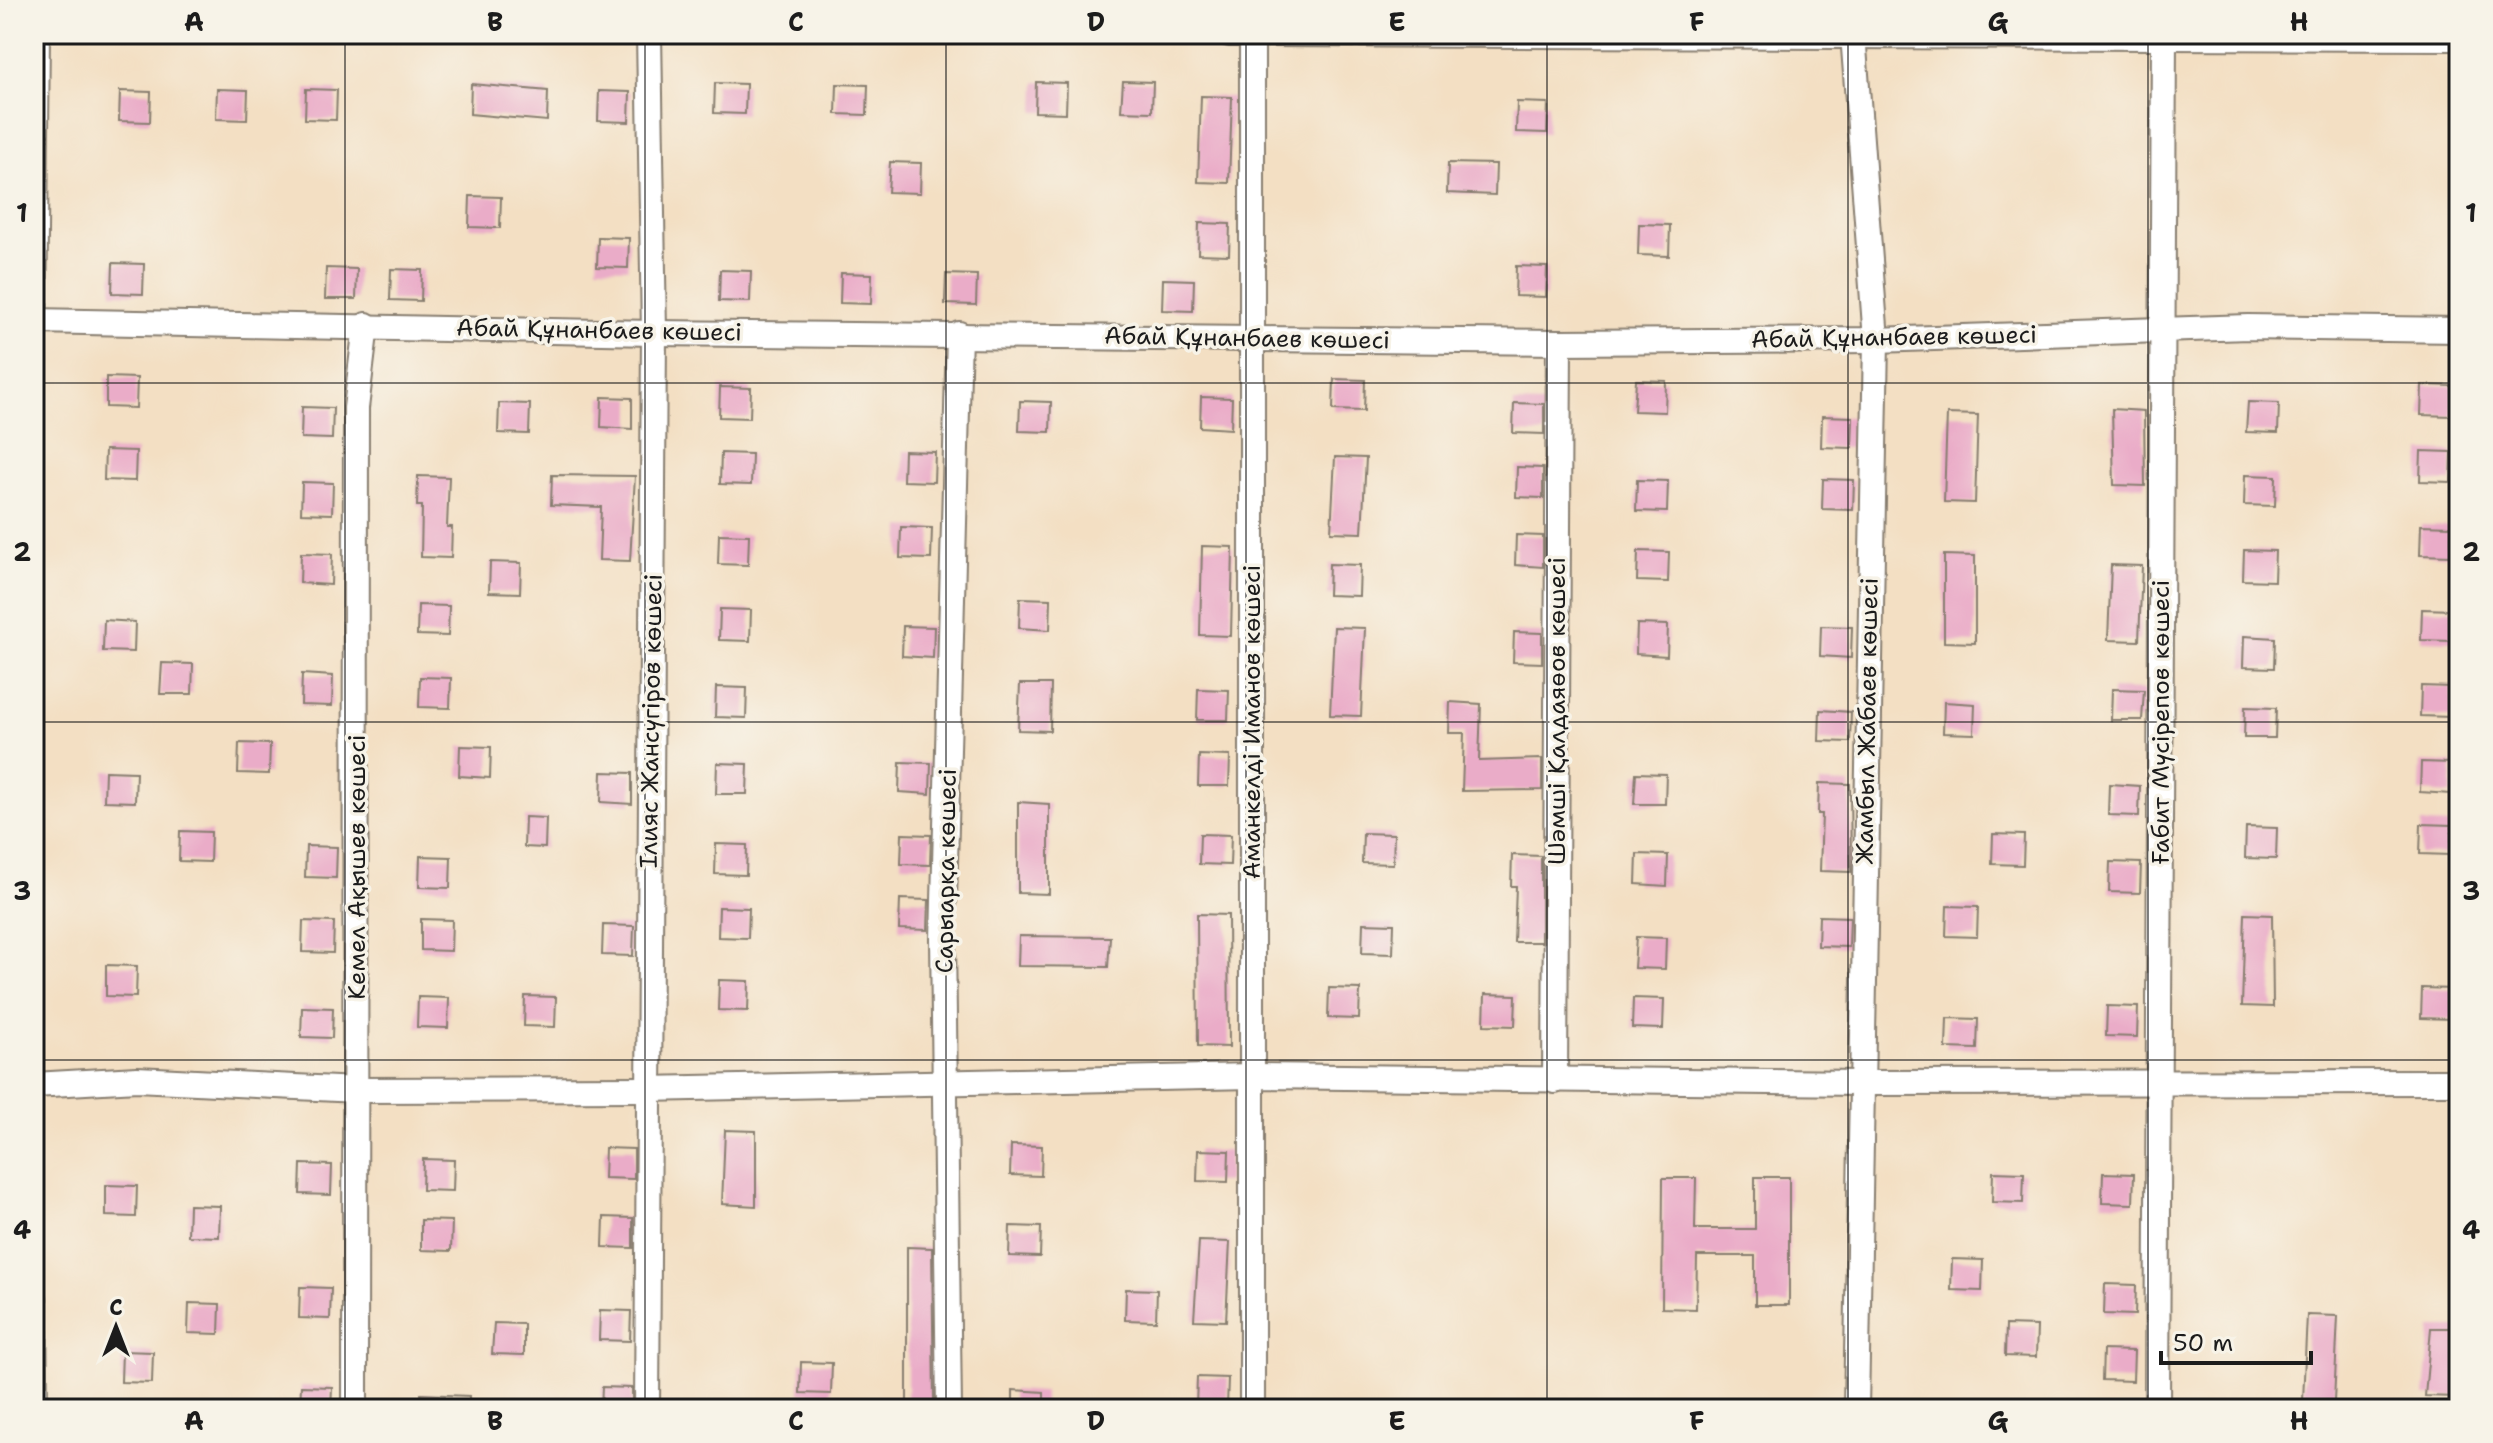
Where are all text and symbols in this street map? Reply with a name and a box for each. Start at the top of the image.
text: A [184,4,204,39]
text: B [487,4,503,39]
text: C [788,4,804,39]
text: D [1087,4,1105,39]
text: E [1388,4,1406,39]
text: F [1689,4,1705,39]
text: G [1988,4,2009,39]
text: H [2290,4,2308,39]
text: 1 [16,195,28,230]
text: 1 [2465,195,2477,230]
street label: Абай Құнанбаев көшесі [456,312,742,348]
street label: Абай Құнанбаев көшесі [1751,319,2037,355]
street label: Абай Құнанбаев көшесі [1104,320,1390,356]
text: 2 [13,534,31,569]
text: 2 [2462,534,2480,569]
street label: Шәмші Қалдаяөов көшесі [1541,557,1573,865]
street label: Аманкелді Иманов көшесі [1236,565,1268,879]
street label: Ілияс Жансүгіров көшесі [632,574,670,868]
street label: Жамбыл Жабаев көшесі [1849,577,1885,865]
street label: Ғабит Мүсірепов көшесі [2145,580,2177,864]
street label: Кемел Ақышев көшесі [341,734,373,1000]
street label: Сарыарқа көшесі [928,768,964,974]
text: 3 [13,873,31,908]
text: 3 [2462,873,2480,908]
text: 4 [13,1212,31,1247]
text: 4 [2462,1212,2480,1247]
north arrow [76,1287,156,1367]
text: С [109,1293,123,1322]
scale bar [2161,1315,2311,1365]
text: 50 m [2173,1327,2233,1359]
text: A [184,1403,204,1438]
text: B [487,1403,503,1438]
text: C [788,1403,804,1438]
text: D [1087,1403,1105,1438]
text: E [1388,1403,1406,1438]
text: F [1689,1403,1705,1438]
text: G [1988,1403,2009,1438]
text: H [2290,1403,2308,1438]

